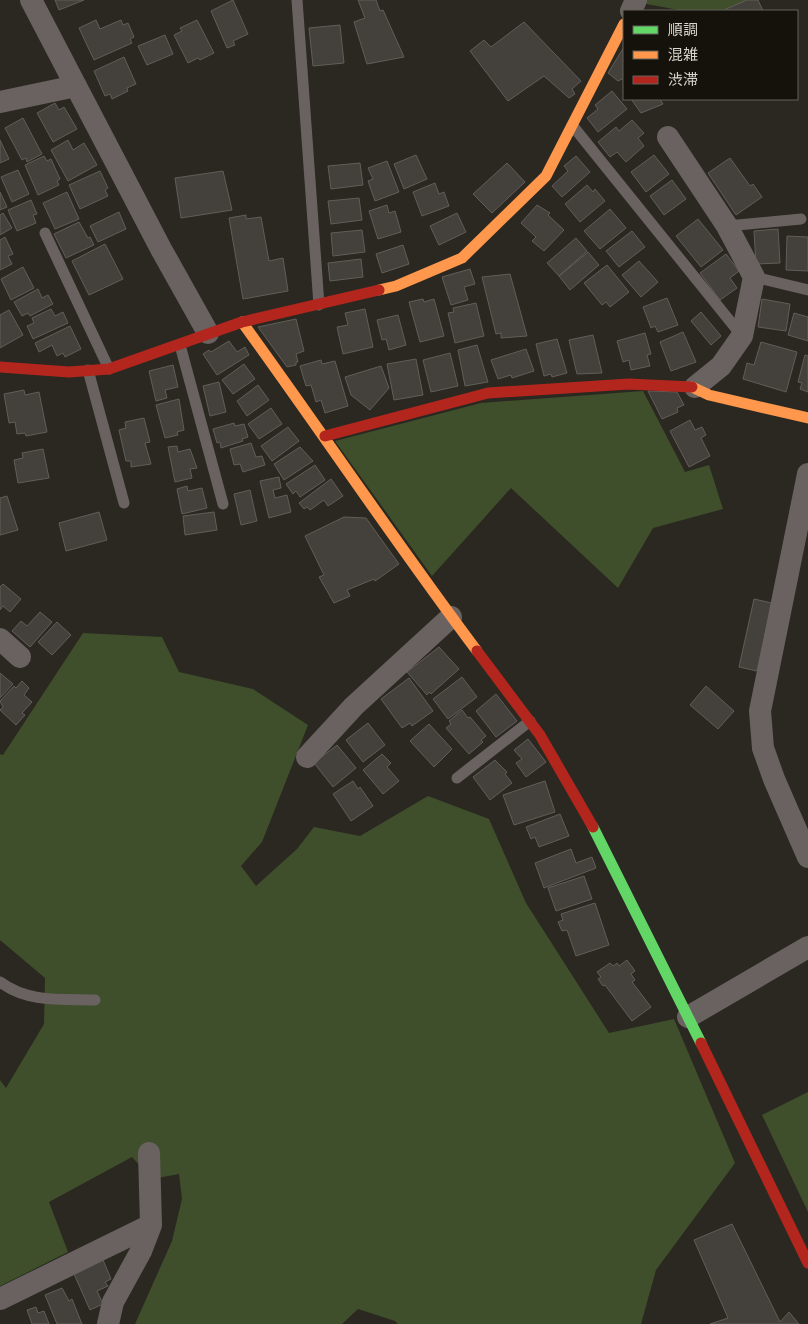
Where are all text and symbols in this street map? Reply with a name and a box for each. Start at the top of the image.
legend [623,10,798,100]
text: 順調 [668,20,698,38]
text: 混雑 [668,45,698,63]
text: 渋滞 [668,70,698,88]

